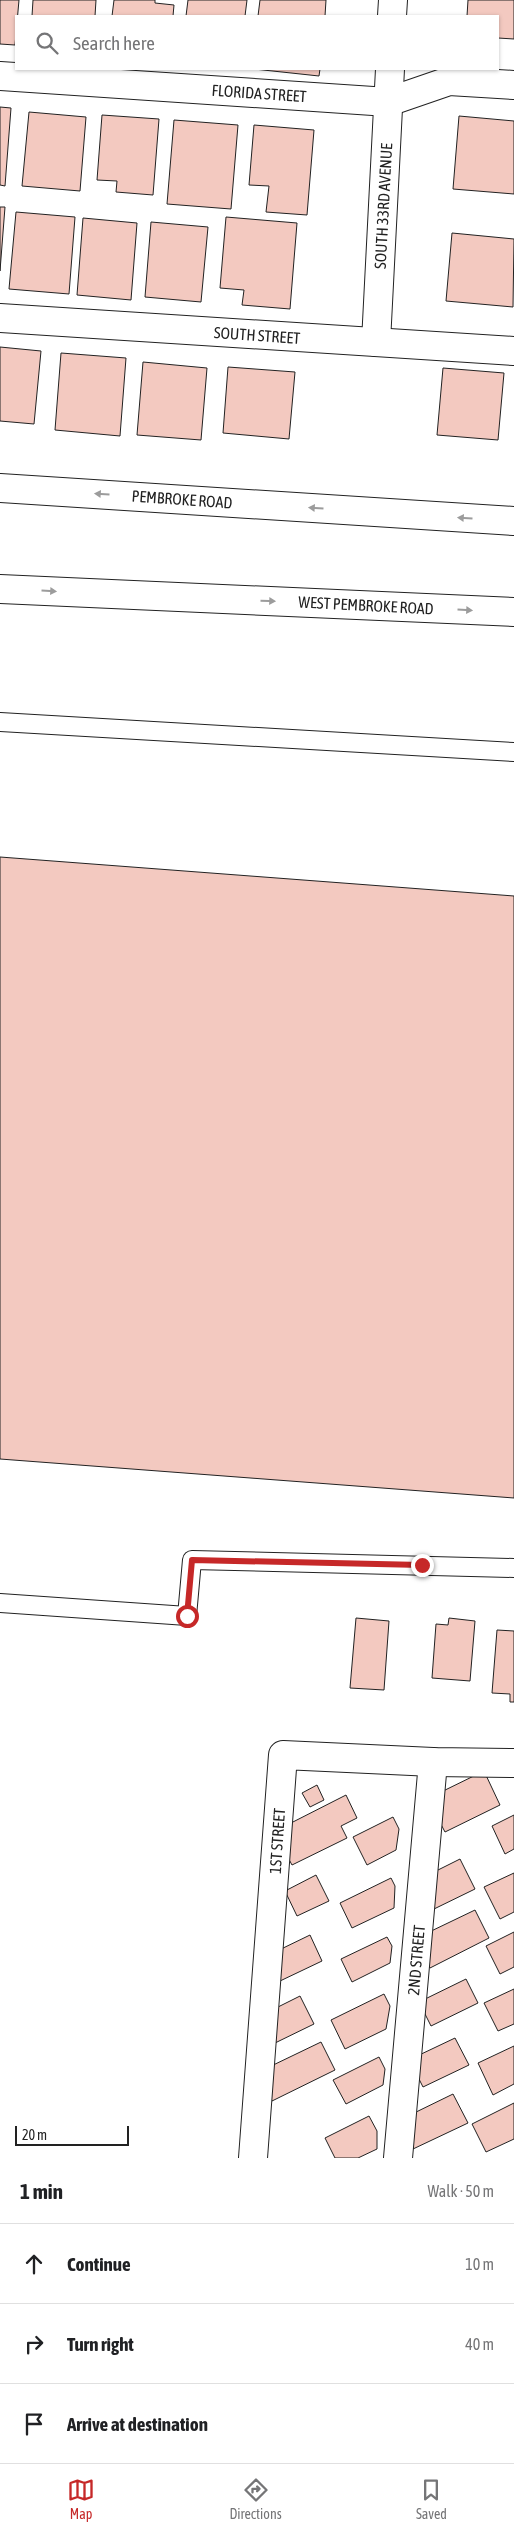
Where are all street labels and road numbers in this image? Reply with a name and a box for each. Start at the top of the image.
street label: FLORIDA STREET [211,81,307,105]
street label: SOUTH 33RD AVENUE [371,142,395,269]
street label: SOUTH STREET [213,323,301,347]
street label: PEMBROKE ROAD [131,486,233,512]
street label: WEST PEMBROKE ROAD [298,592,434,618]
street label: 1ST STREET [266,1808,288,1874]
street label: 2ND STREET [404,1924,428,1996]

